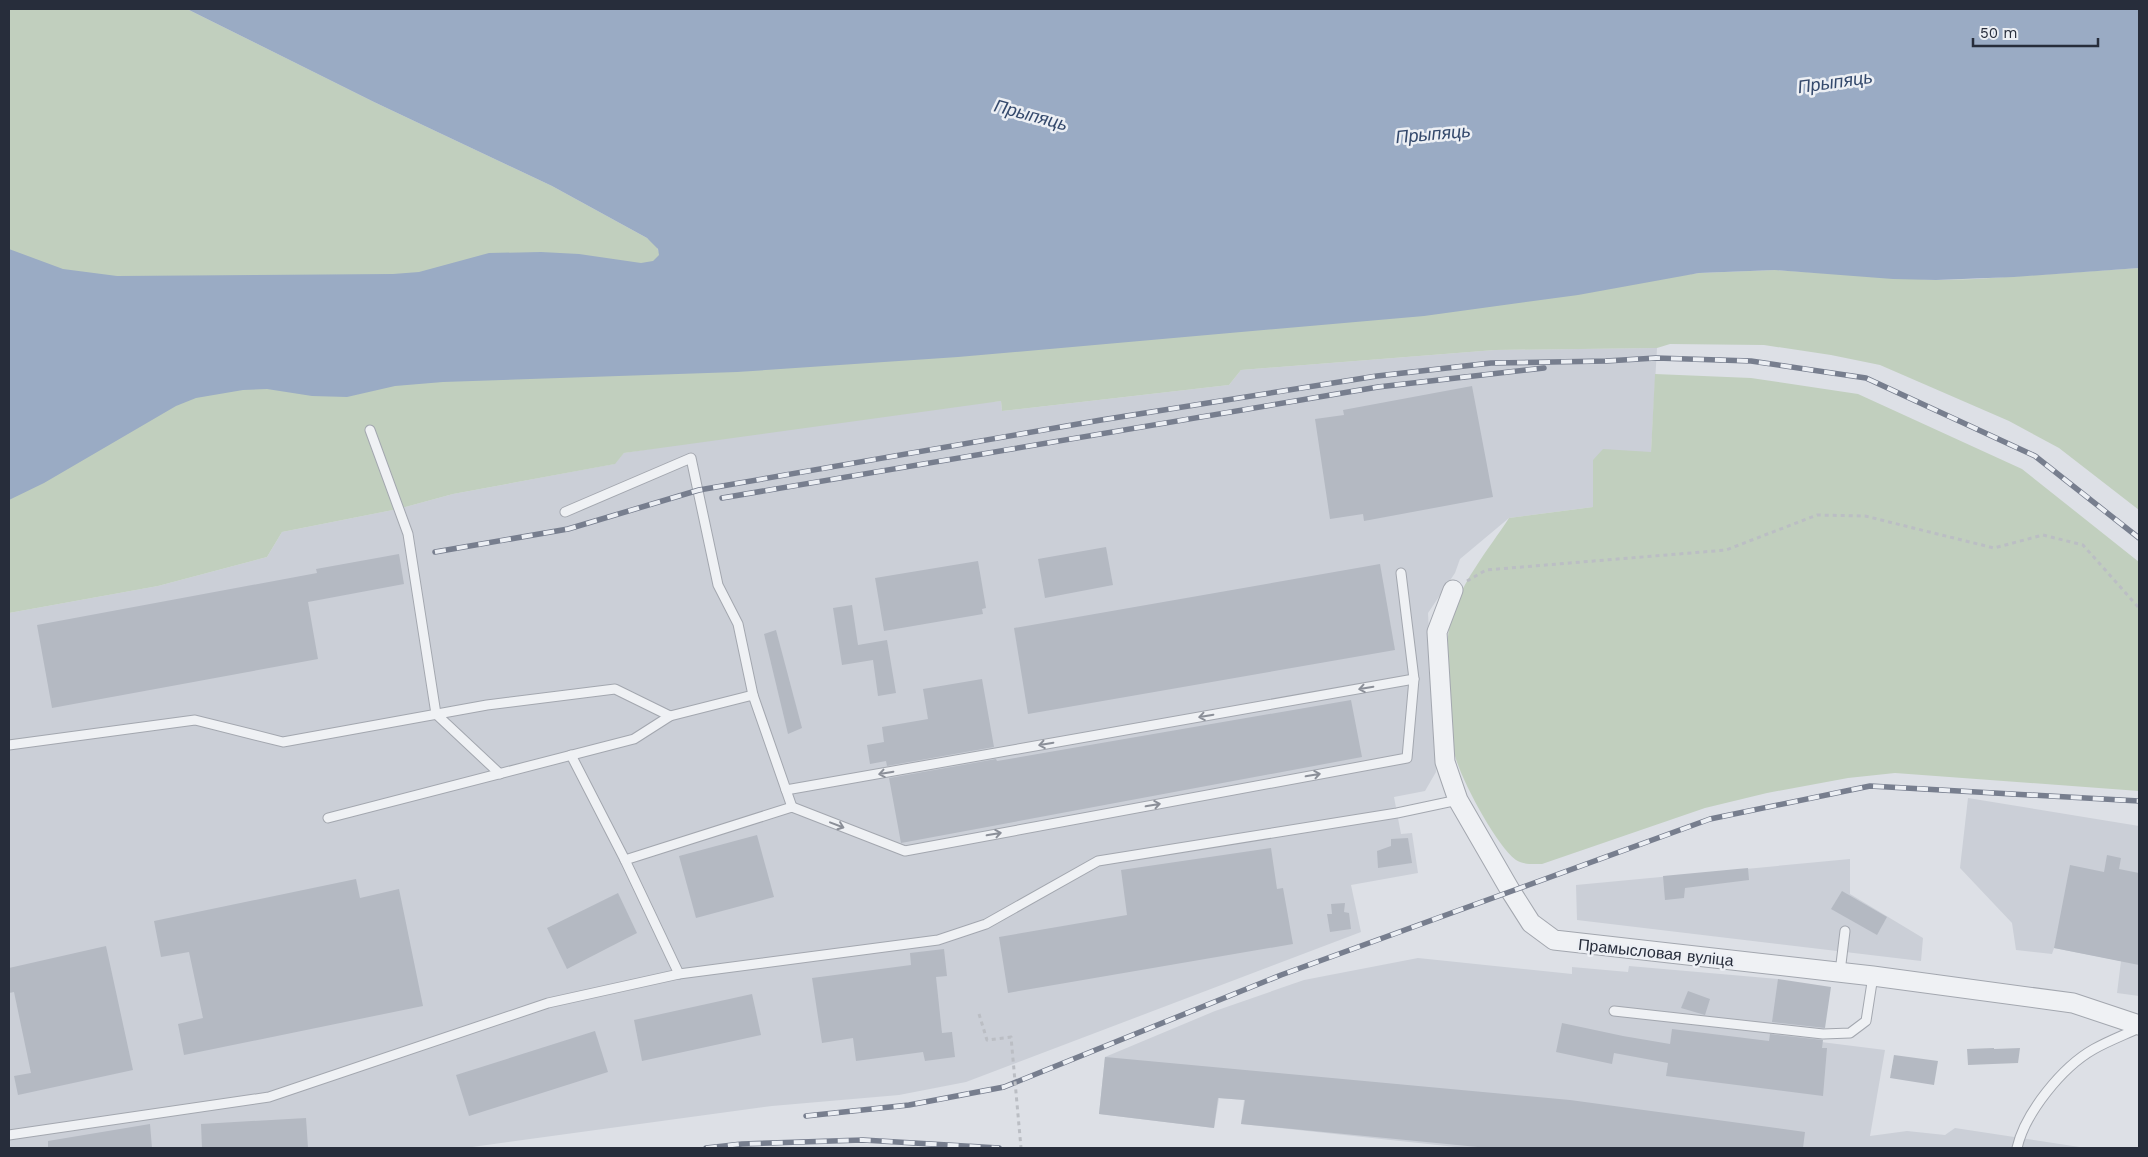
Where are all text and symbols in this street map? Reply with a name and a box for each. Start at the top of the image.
scale bar [1973,15,2098,47]
text: 50 m [1980,24,2017,42]
water label: Прыпяць [1796,66,1874,97]
water label: Прыпяць [992,95,1070,134]
water label: Прыпяць [1394,120,1472,147]
one-way arrow [1358,683,1374,693]
one-way arrow [1198,712,1214,722]
one-way arrow [1038,740,1054,750]
one-way arrow [878,768,894,778]
one-way arrow [1305,770,1321,780]
one-way arrow [1145,799,1161,809]
one-way arrow [830,821,845,830]
one-way arrow [985,829,1001,839]
street label: Прамысловая вуліца [1577,935,1735,970]

